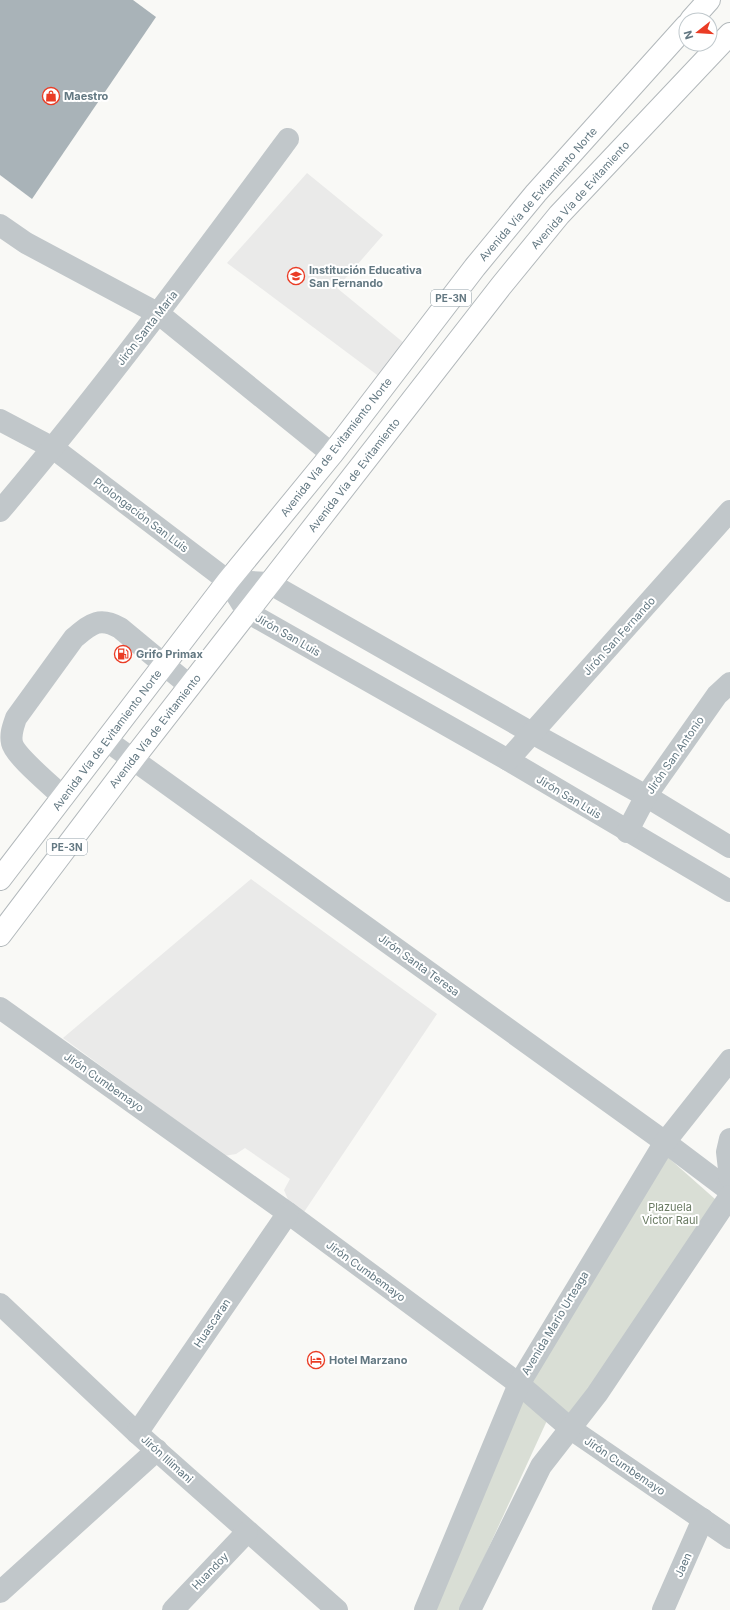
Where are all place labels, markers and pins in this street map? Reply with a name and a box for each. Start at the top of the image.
shop icon: Maestro [41,86,61,106]
place label: Maestro [64,89,109,103]
place label: Institución Educativa San Fernando [309,263,422,290]
school or university icon: Institución Educativa San Fernando [286,266,306,286]
fuel station icon: Grifo Primax [113,644,133,664]
place label: Grifo Primax [136,647,203,661]
hotel icon: Hotel Marzano [306,1350,326,1370]
place label: Hotel Marzano [329,1353,408,1367]

